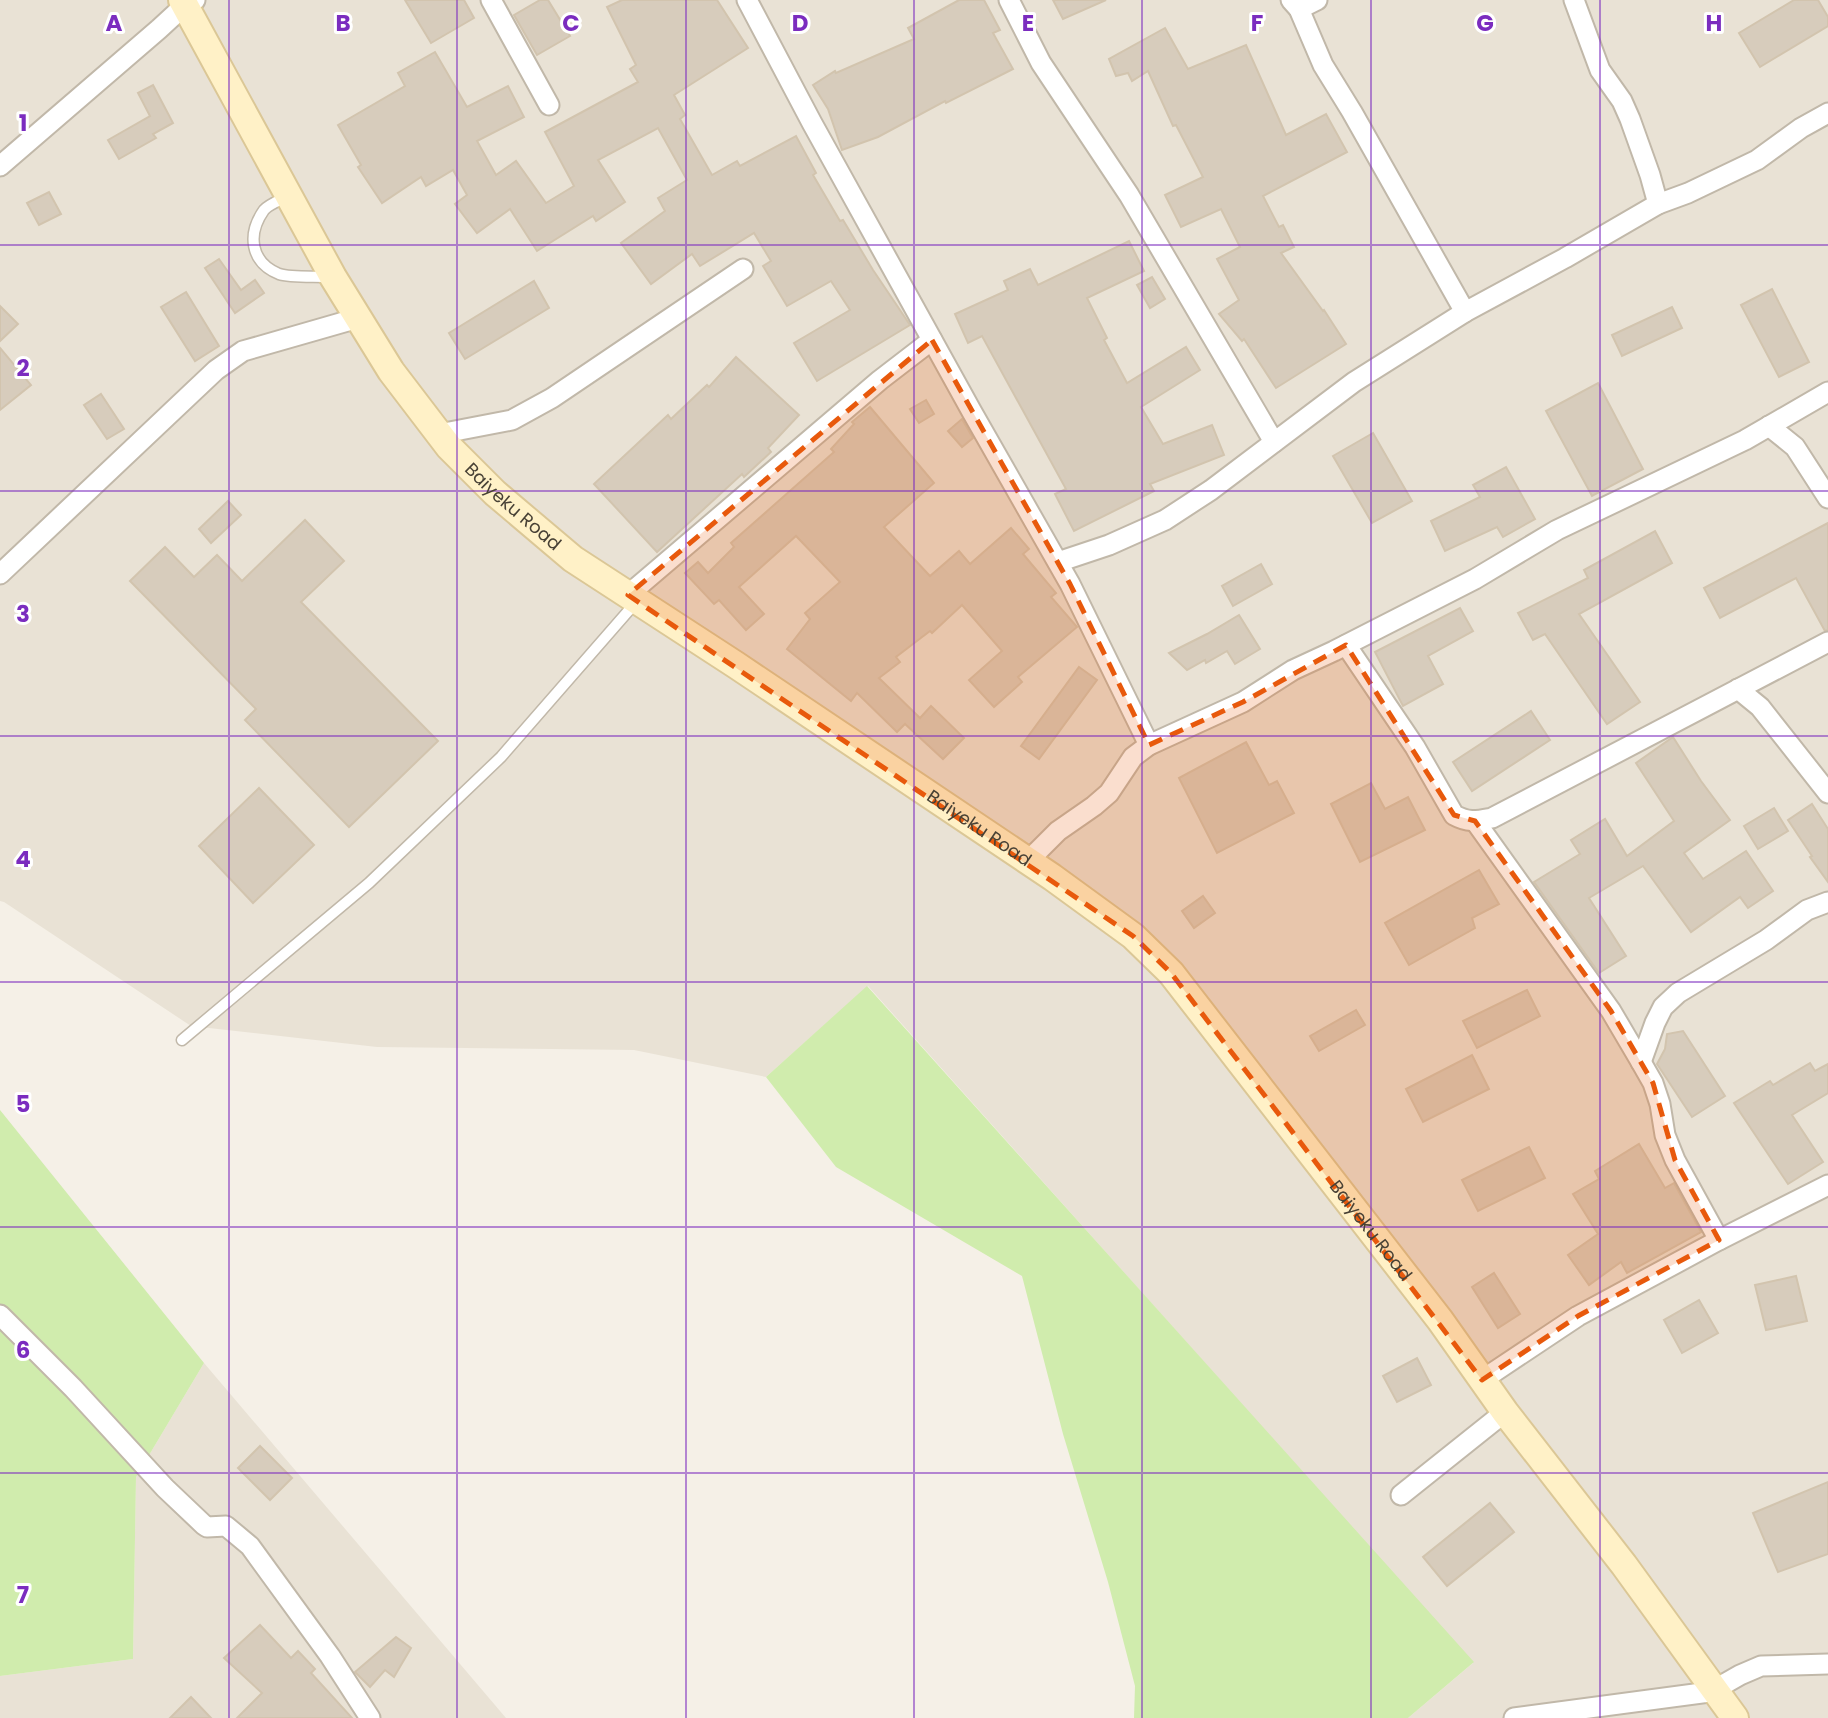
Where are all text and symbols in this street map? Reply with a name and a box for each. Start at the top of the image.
text: A [106,7,123,39]
text: B [335,7,351,39]
text: C [562,7,580,39]
text: D [792,7,808,39]
text: E [1022,7,1034,39]
text: F [1251,7,1263,39]
text: G [1476,7,1494,39]
text: H [1706,7,1722,39]
text: 1 [19,107,27,139]
text: 2 [16,352,30,384]
street label: Baiyeku Road [459,457,567,556]
text: 3 [16,598,30,630]
street label: Baiyeku Road [922,784,1037,872]
text: 4 [15,843,31,875]
text: 5 [16,1088,30,1120]
street label: Baiyeku Road [1324,1175,1418,1286]
text: 6 [16,1334,30,1366]
text: 7 [17,1579,29,1611]

